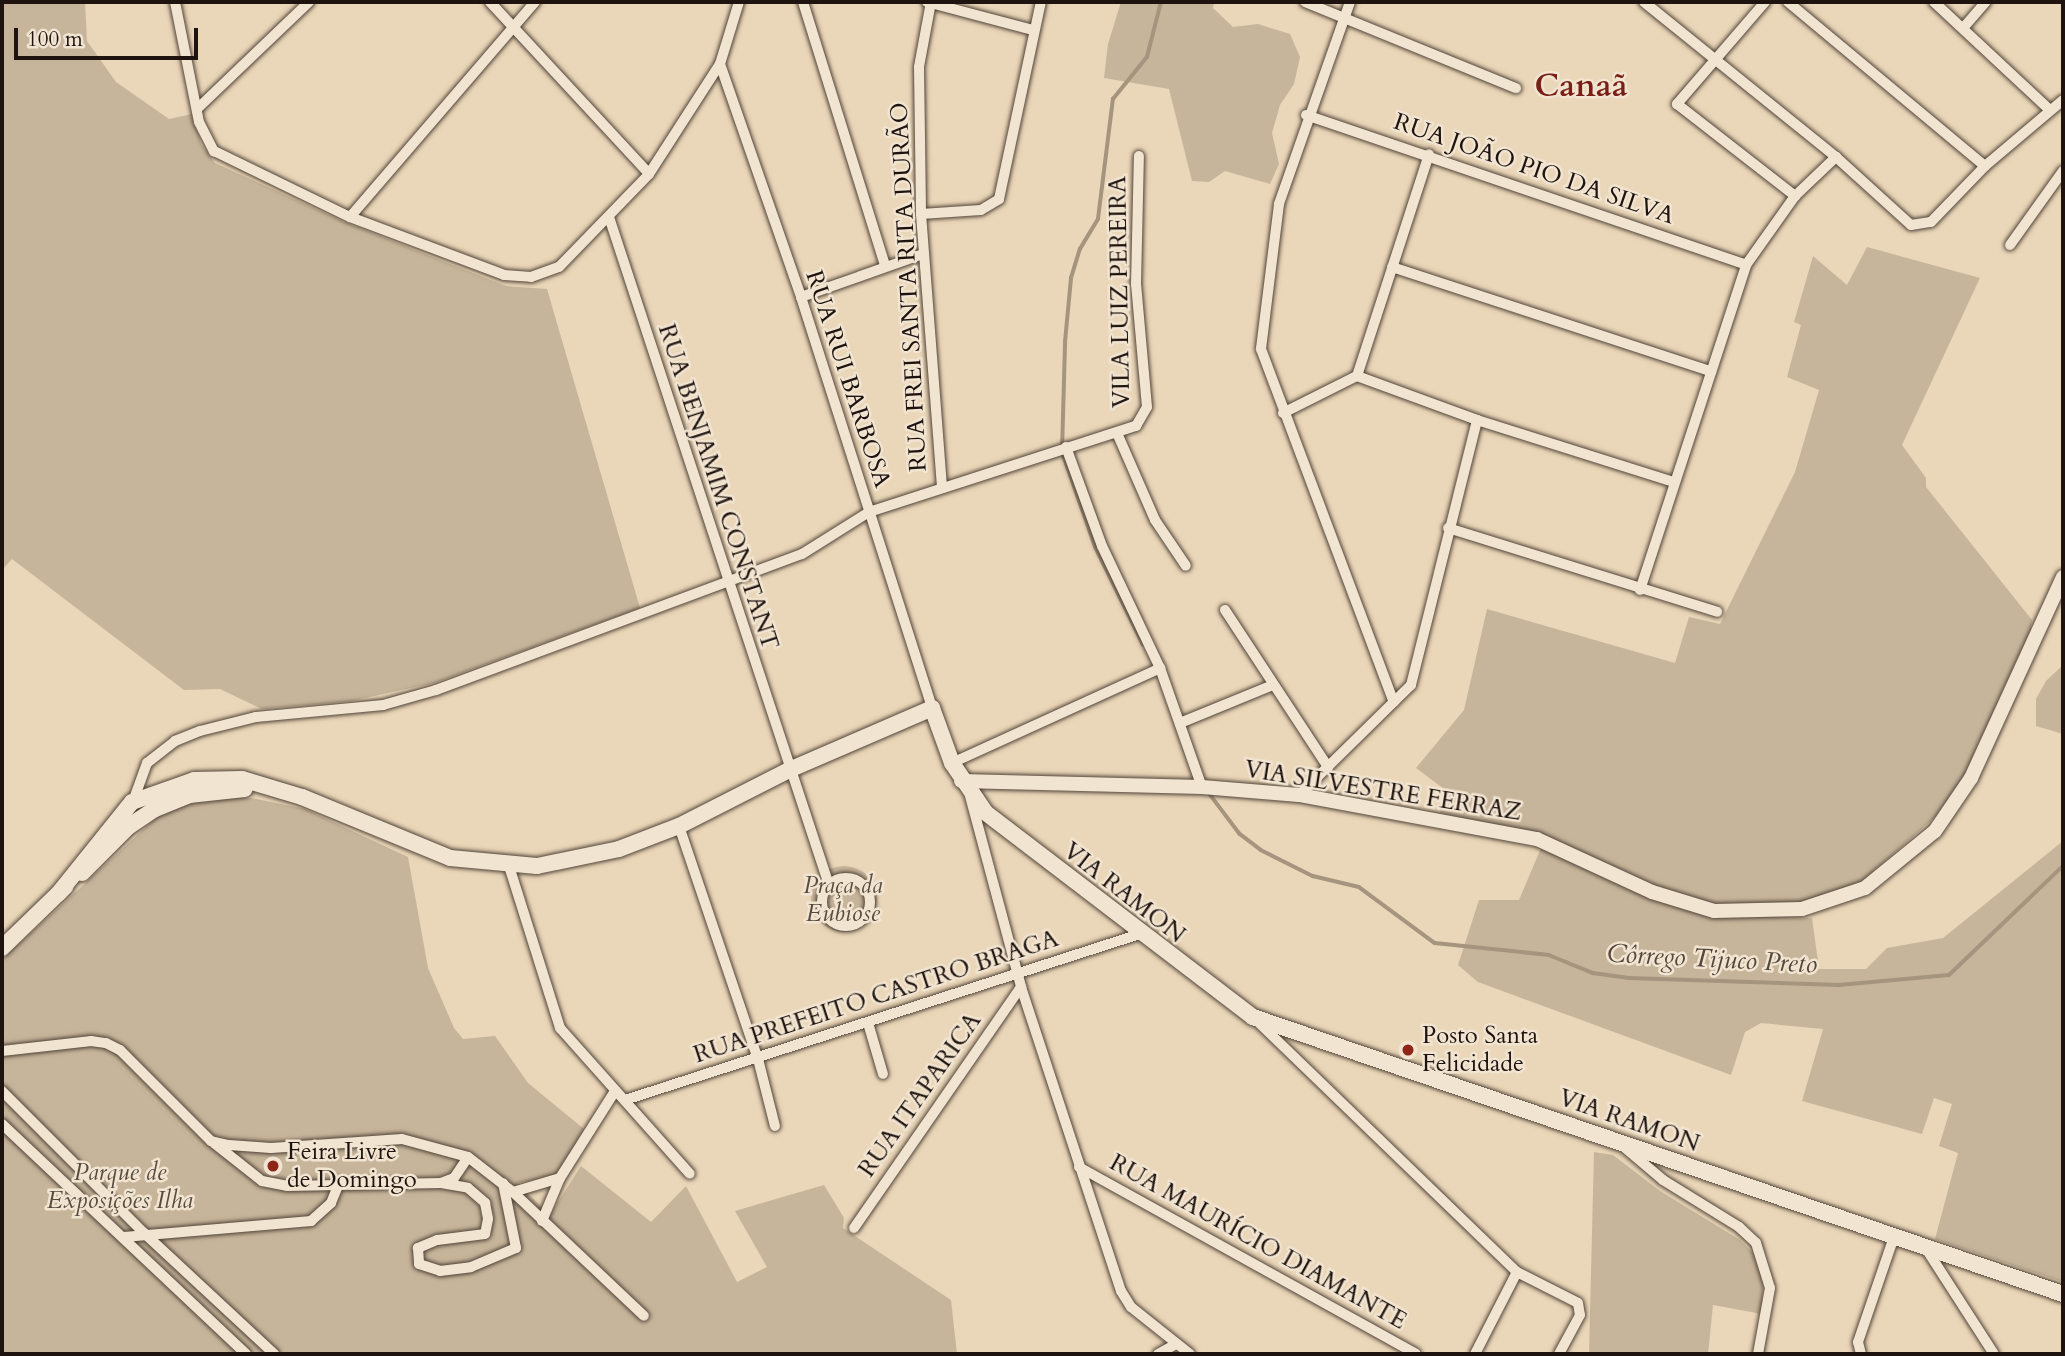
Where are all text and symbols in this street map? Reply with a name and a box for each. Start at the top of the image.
scale bar [18,14,201,58]
text: 100 m [27,25,83,54]
district label: Canaã [1534,67,1628,105]
street label: RUA FREI SANTA RITA DURÃO [885,102,933,472]
street label: RUA JOÃO PIO DA SILVA [1390,107,1678,231]
street label: VILA LUIZ PEREIRA [1104,176,1136,408]
street label: RUA RUI BARBOSA [799,267,897,491]
street label: RUA BENJAMIM CONSTANT [652,321,784,653]
street label: VIA SILVESTRE FERRAZ [1242,755,1524,827]
street label: VIA RAMON [1057,836,1191,950]
park label: Praça da Eubiose [803,872,883,928]
street label: RUA PREFEITO CASTRO BRAGA [690,924,1062,1070]
water label: Côrrego Tijuco Preto [1606,938,1818,980]
street label: RUA ITAPARICA [853,1007,987,1183]
place label: Posto Santa Felicidade [1422,1022,1538,1078]
marker: Posto Santa Felicidade [1400,1042,1416,1058]
street label: VIA RAMON [1555,1083,1703,1159]
place label: Feira Livre de Domingo [287,1138,417,1194]
street label: RUA MAURÍCIO DIAMANTE [1105,1148,1411,1336]
marker: Feira Livre de Domingo [265,1158,281,1174]
park label: Parque de Exposições Ilha [47,1159,193,1215]

